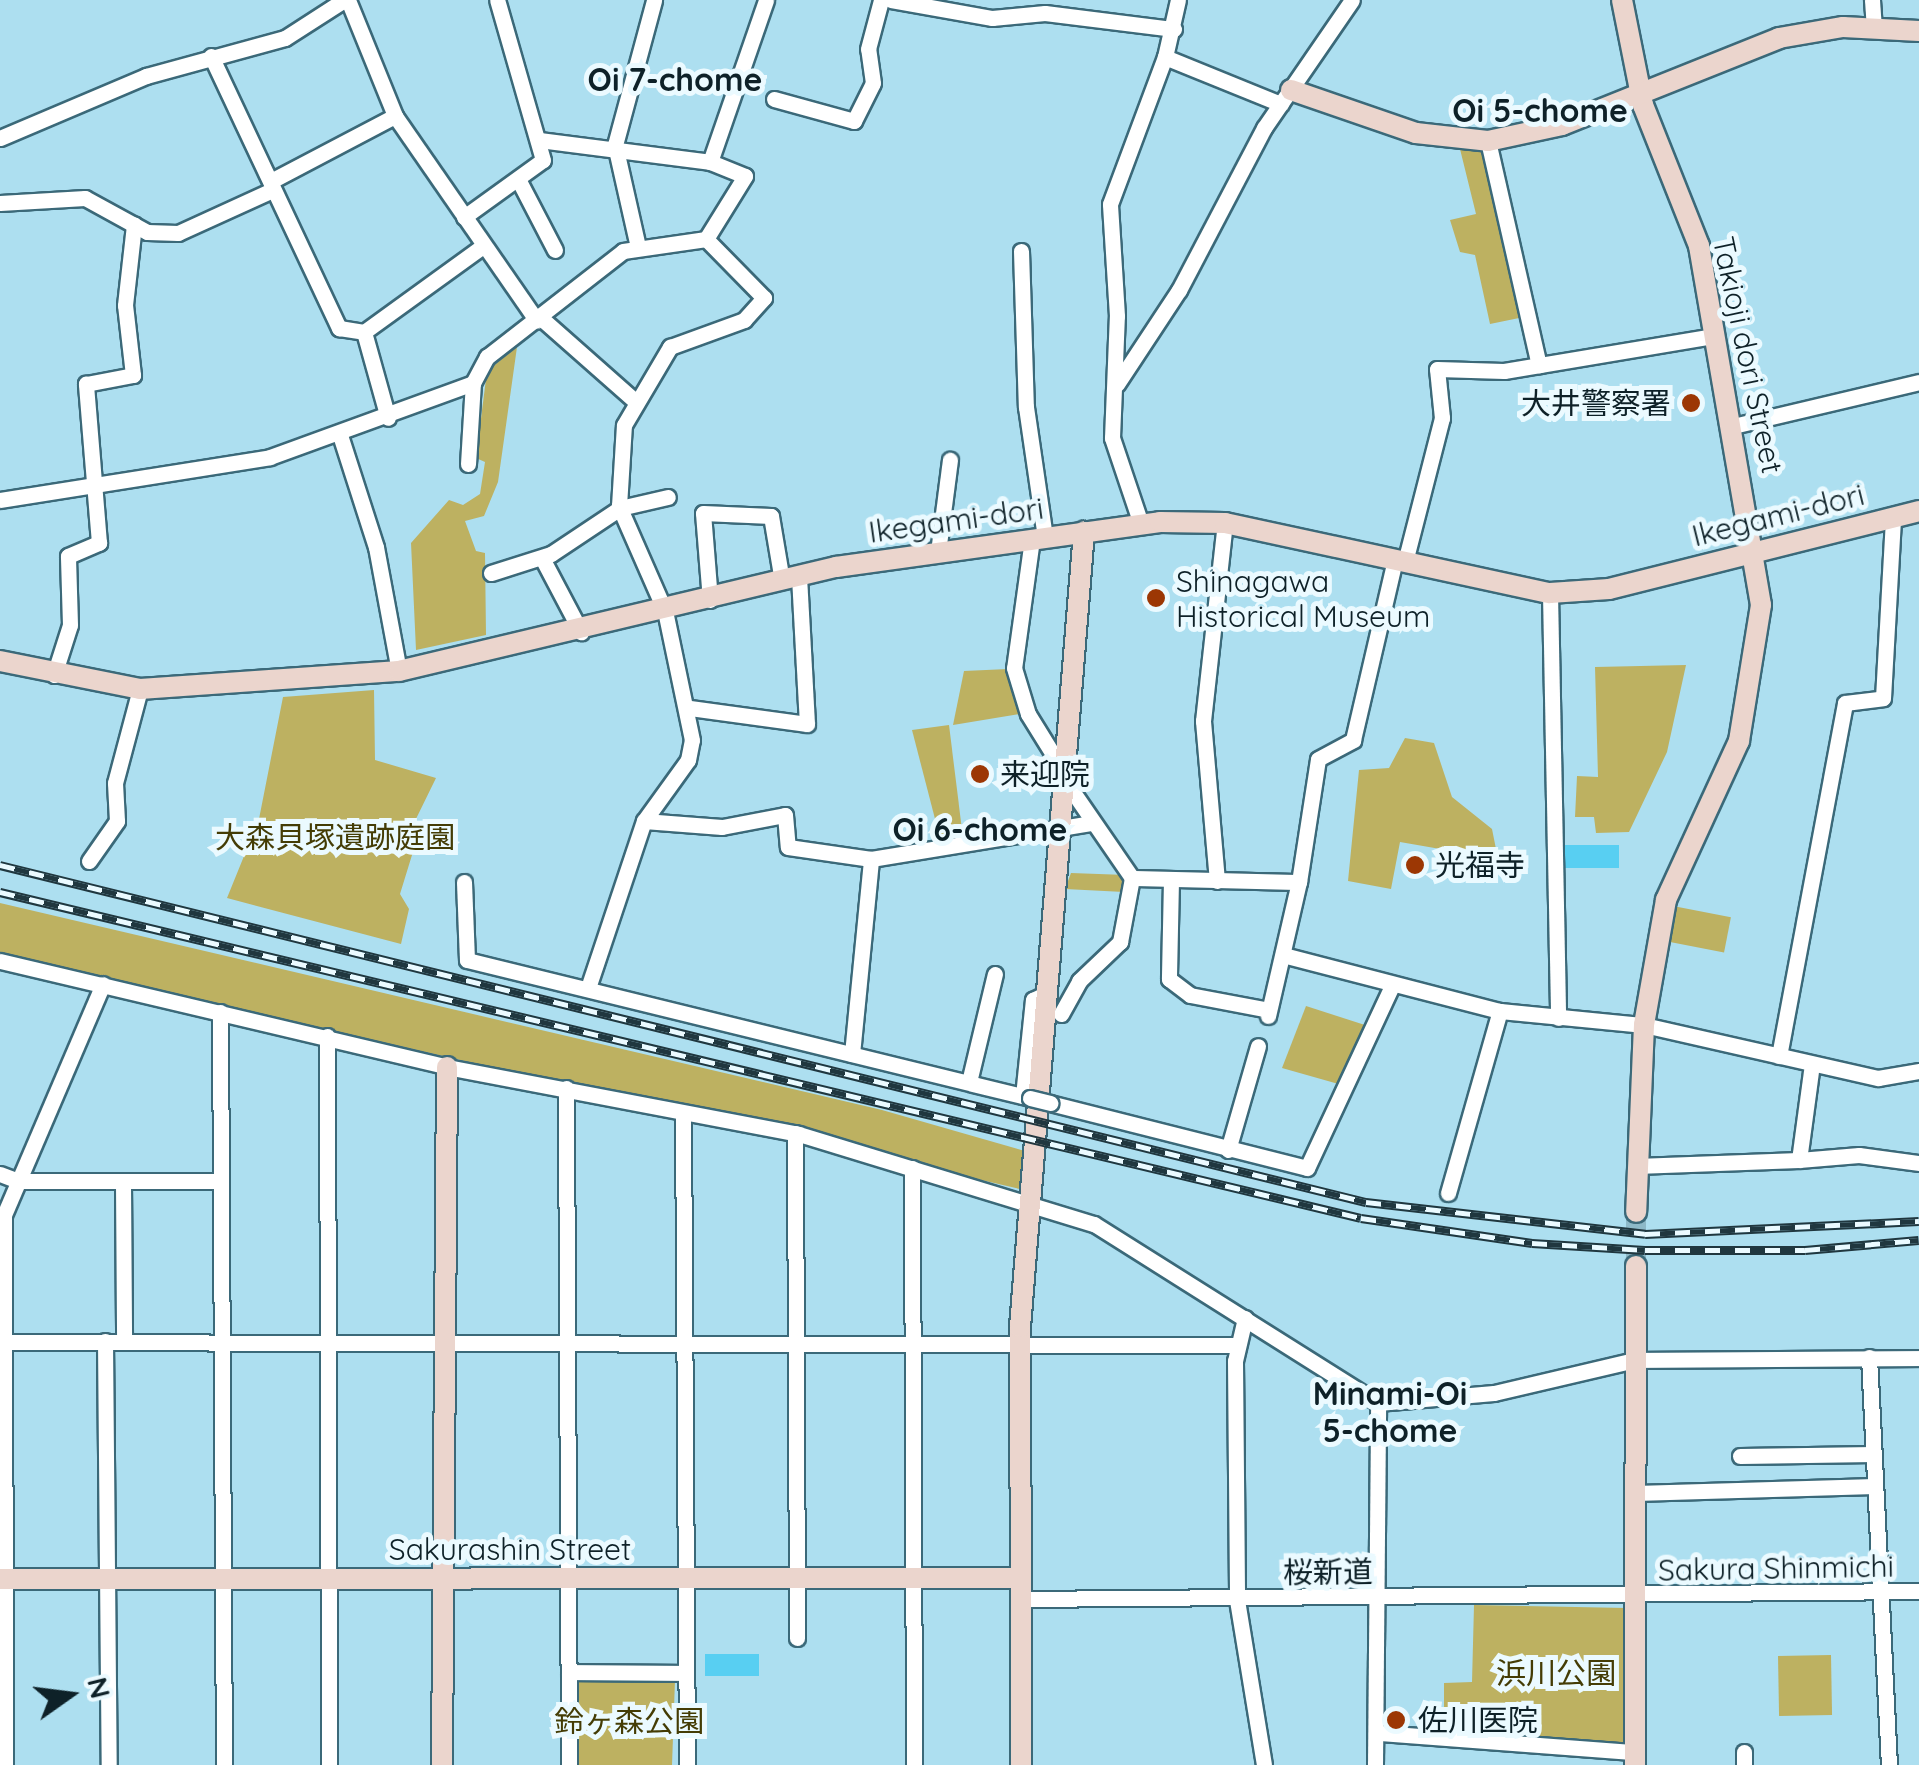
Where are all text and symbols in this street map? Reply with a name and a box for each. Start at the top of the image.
district label: Oi 7-chome [588,60,762,98]
district label: Oi 5-chome [1452,91,1628,129]
street label: Takioji dori Street [1705,233,1791,477]
place label: 大井警察署 [1521,385,1671,421]
marker: 大井警察署 [1680,392,1702,414]
street label: Ikegami-dori [1688,476,1868,554]
street label: Ikegami-dori [866,490,1046,550]
place label: Shinagawa Historical Museum [1176,563,1430,634]
marker: Shinagawa Historical Museum [1145,587,1167,609]
place label: 来迎院 [1000,756,1090,792]
marker: 来迎院 [969,763,991,785]
district label: Oi 6-chome [893,810,1067,848]
park label: 大森貝塚遺跡庭園 [215,819,455,855]
place label: 光福寺 [1435,847,1525,883]
marker: 光福寺 [1404,854,1426,876]
district label: Minami-Oi 5-chome [1313,1375,1467,1450]
street label: Sakurashin Street [389,1531,631,1567]
street label: Sakura Shinmichi [1658,1548,1894,1588]
street label: 桜新道 [1283,1553,1373,1591]
north arrow [20,1645,120,1745]
park label: 浜川公園 [1496,1655,1616,1691]
text: N [80,1673,119,1702]
place label: 佐川医院 [1418,1702,1538,1738]
park label: 鈴ヶ森公園 [554,1703,704,1739]
marker: 佐川医院 [1383,1707,1409,1733]

